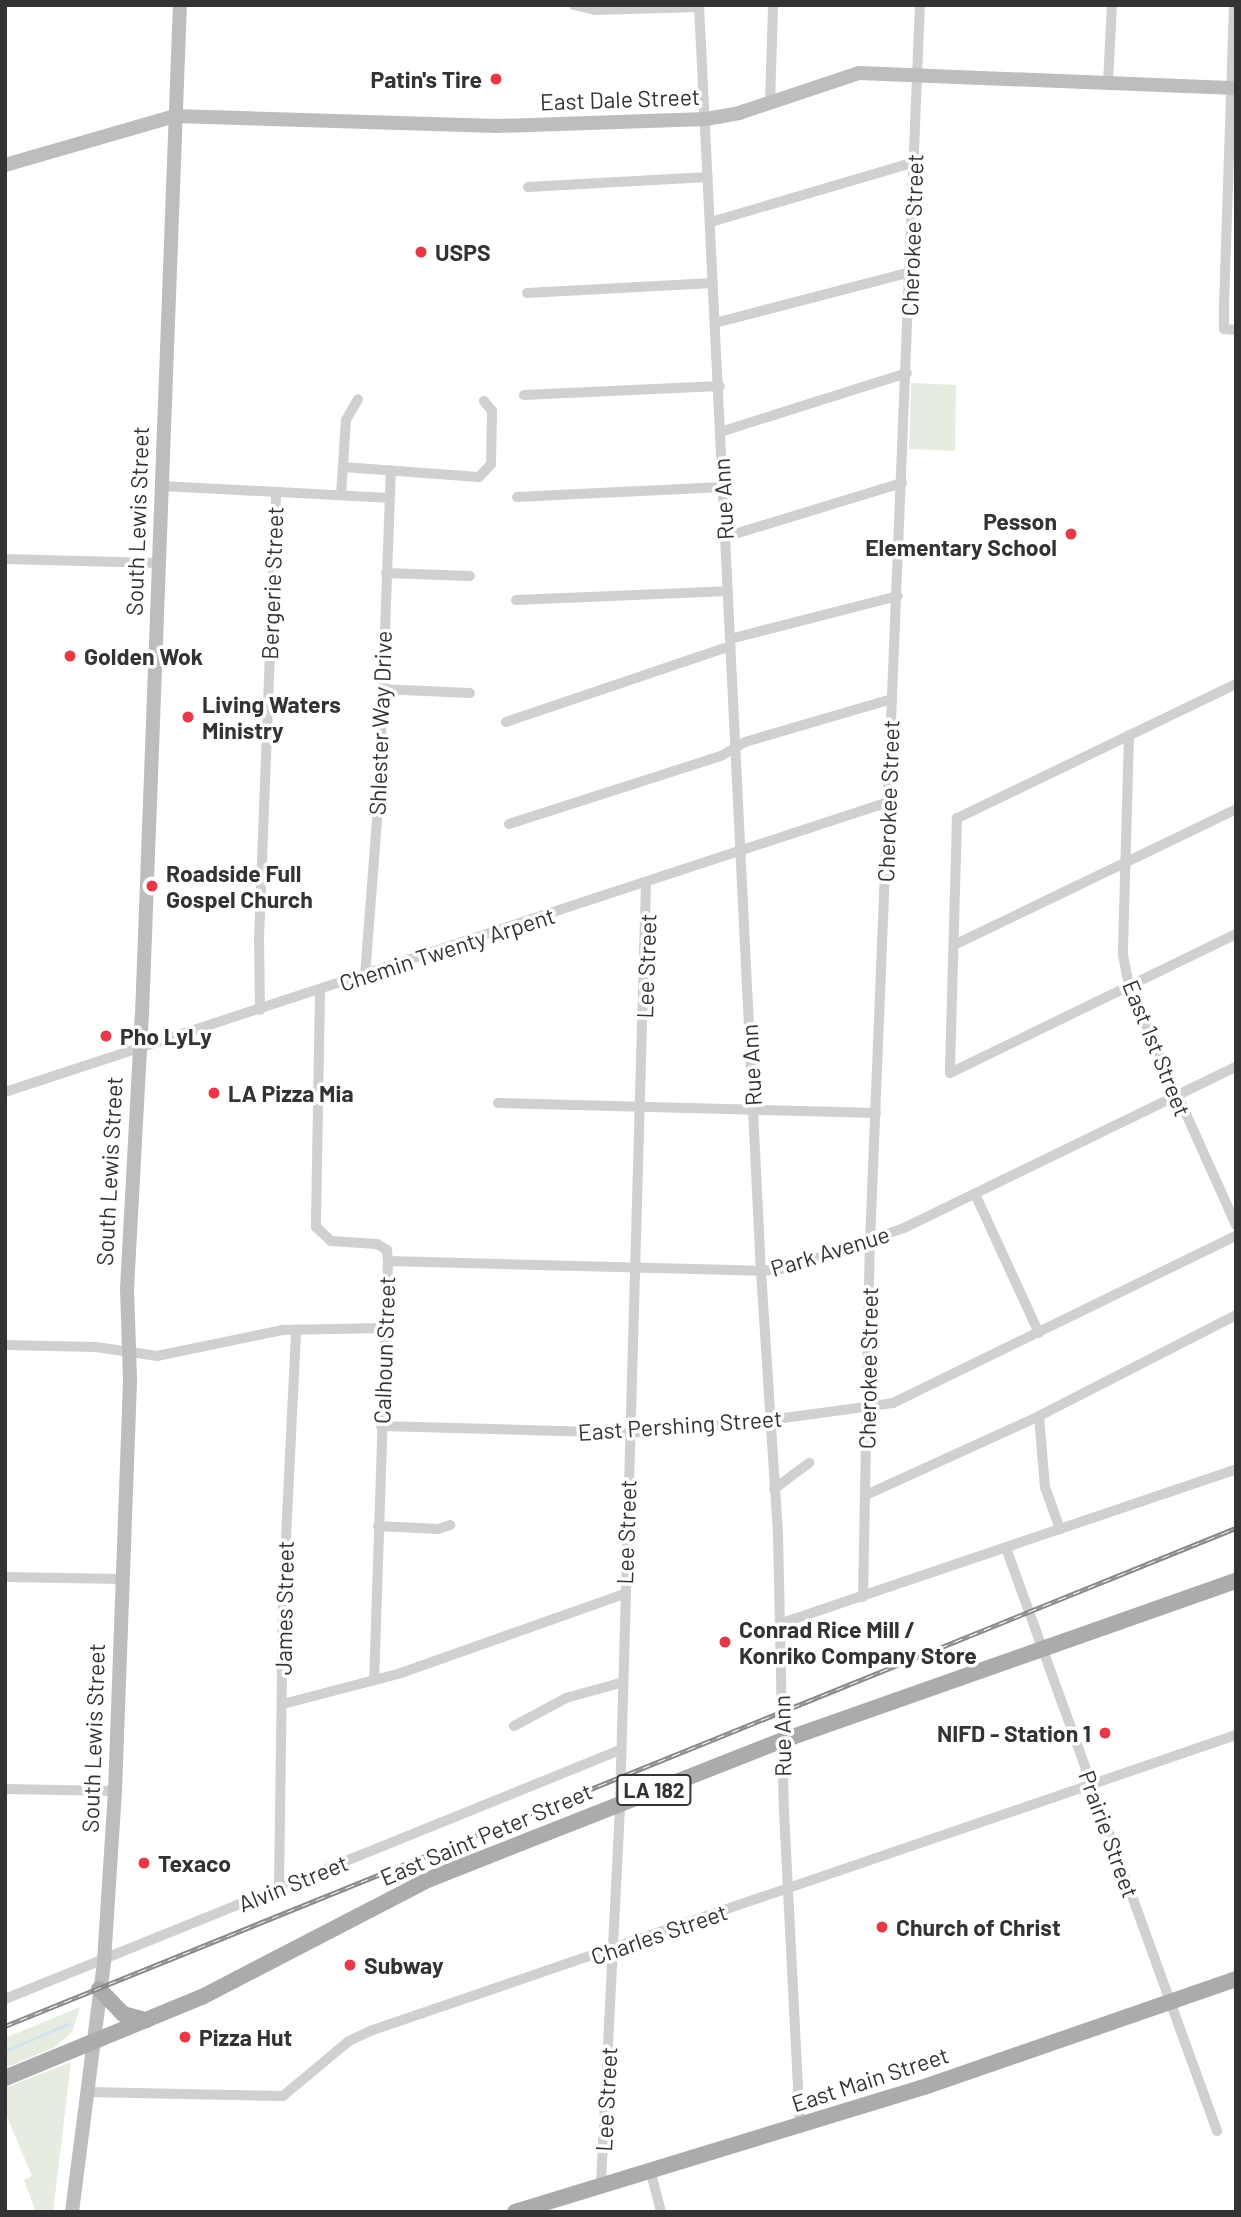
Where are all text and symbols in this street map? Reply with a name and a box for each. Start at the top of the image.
place label: Patin's Tire [371,65,482,93]
marker: Patin's Tire [488,71,504,87]
street label: East Dale Street [539,82,701,116]
street label: Cherokee Street [895,153,929,317]
place label: USPS [435,238,491,266]
marker: USPS [413,244,429,260]
street label: South Lewis Street [120,426,154,616]
street label: Rue Ann [707,457,739,541]
street label: Bergerie Street [256,506,288,660]
place label: Pesson Elementary School [865,507,1057,561]
marker: Pesson Elementary School [1063,526,1079,542]
street label: Shlester Way Drive [363,630,397,816]
place label: Golden Wok [84,642,203,670]
marker: Golden Wok [62,648,78,664]
place label: Living Waters Ministry [202,690,341,744]
marker: Living Waters Ministry [180,709,196,725]
street label: Cherokee Street [871,719,905,883]
place label: Roadside Full Gospel Church [166,859,313,913]
marker: Roadside Full Gospel Church [144,878,160,894]
street label: Chemin Twenty Arpent [336,901,558,997]
street label: Lee Street [630,913,662,1019]
street label: East 1st Street [1117,976,1197,1120]
place label: Pho LyLy [120,1022,212,1050]
street label: Rue Ann [735,1023,767,1107]
marker: Pho LyLy [98,1028,114,1044]
street label: South Lewis Street [90,1076,128,1266]
place label: LA Pizza Mia [228,1079,354,1107]
marker: LA Pizza Mia [206,1085,222,1101]
street label: Park Avenue [767,1220,893,1282]
street label: Calhoun Street [368,1276,400,1424]
street label: Cherokee Street [853,1287,883,1449]
street label: East Pershing Street [577,1404,783,1446]
street label: Lee Street [610,1479,642,1585]
street label: James Street [269,1541,299,1675]
place label: Conrad Rice Mill / Konriko Company Store [739,1615,977,1669]
marker: Conrad Rice Mill / Konriko Company Store [717,1634,733,1650]
street label: South Lewis Street [76,1643,110,1833]
street label: Rue Ann [767,1695,797,1777]
place label: NIFD - Station 1 [937,1719,1091,1747]
marker: NIFD - Station 1 [1097,1725,1113,1741]
street label: Prairie Street [1073,1767,1145,1901]
road number: LA 182 [616,1772,692,1808]
street label: East Saint Peter Street [376,1777,596,1891]
place label: Texaco [158,1849,231,1877]
street label: Alvin Street [234,1849,352,1917]
marker: Texaco [136,1855,152,1871]
street label: Charles Street [587,1898,731,1970]
place label: Church of Christ [896,1913,1061,1941]
marker: Church of Christ [874,1919,890,1935]
place label: Subway [364,1951,444,1979]
marker: Subway [342,1957,358,1973]
place label: Pizza Hut [199,2023,292,2051]
marker: Pizza Hut [177,2029,193,2045]
street label: East Main Street [788,2041,952,2117]
street label: Lee Street [589,2046,623,2152]

